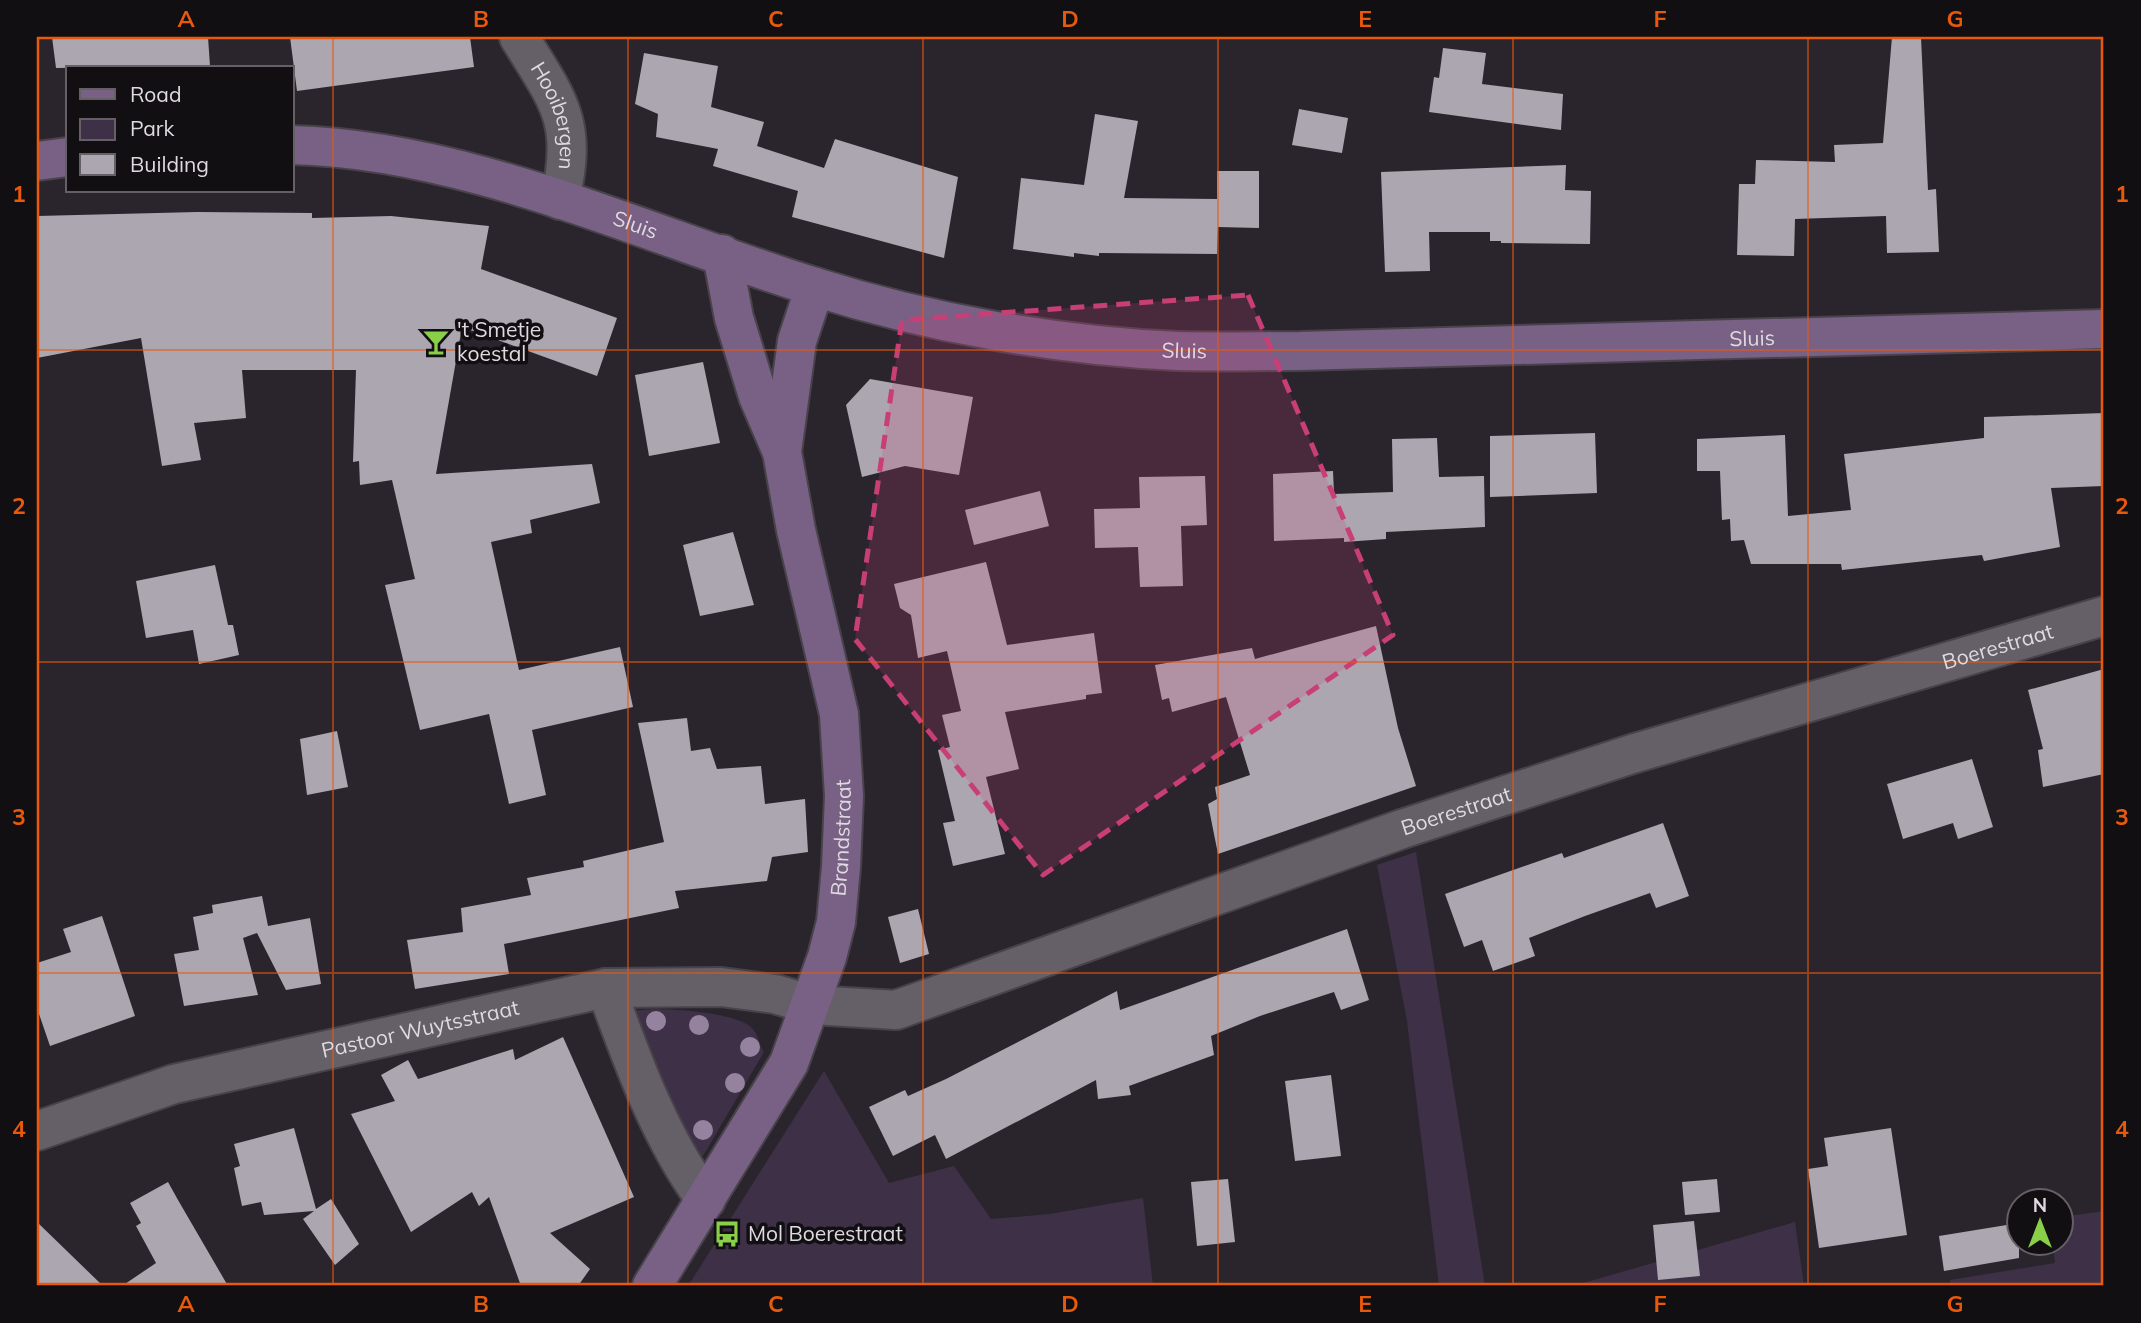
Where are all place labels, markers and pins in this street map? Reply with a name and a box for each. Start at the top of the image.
place label: 't Smetje koestal [457,316,541,366]
bar icon: 't Smetje koestal [421,327,451,357]
bus stop icon: Mol Boerestraat [712,1219,742,1249]
place label: Mol Boerestraat [748,1220,903,1246]

